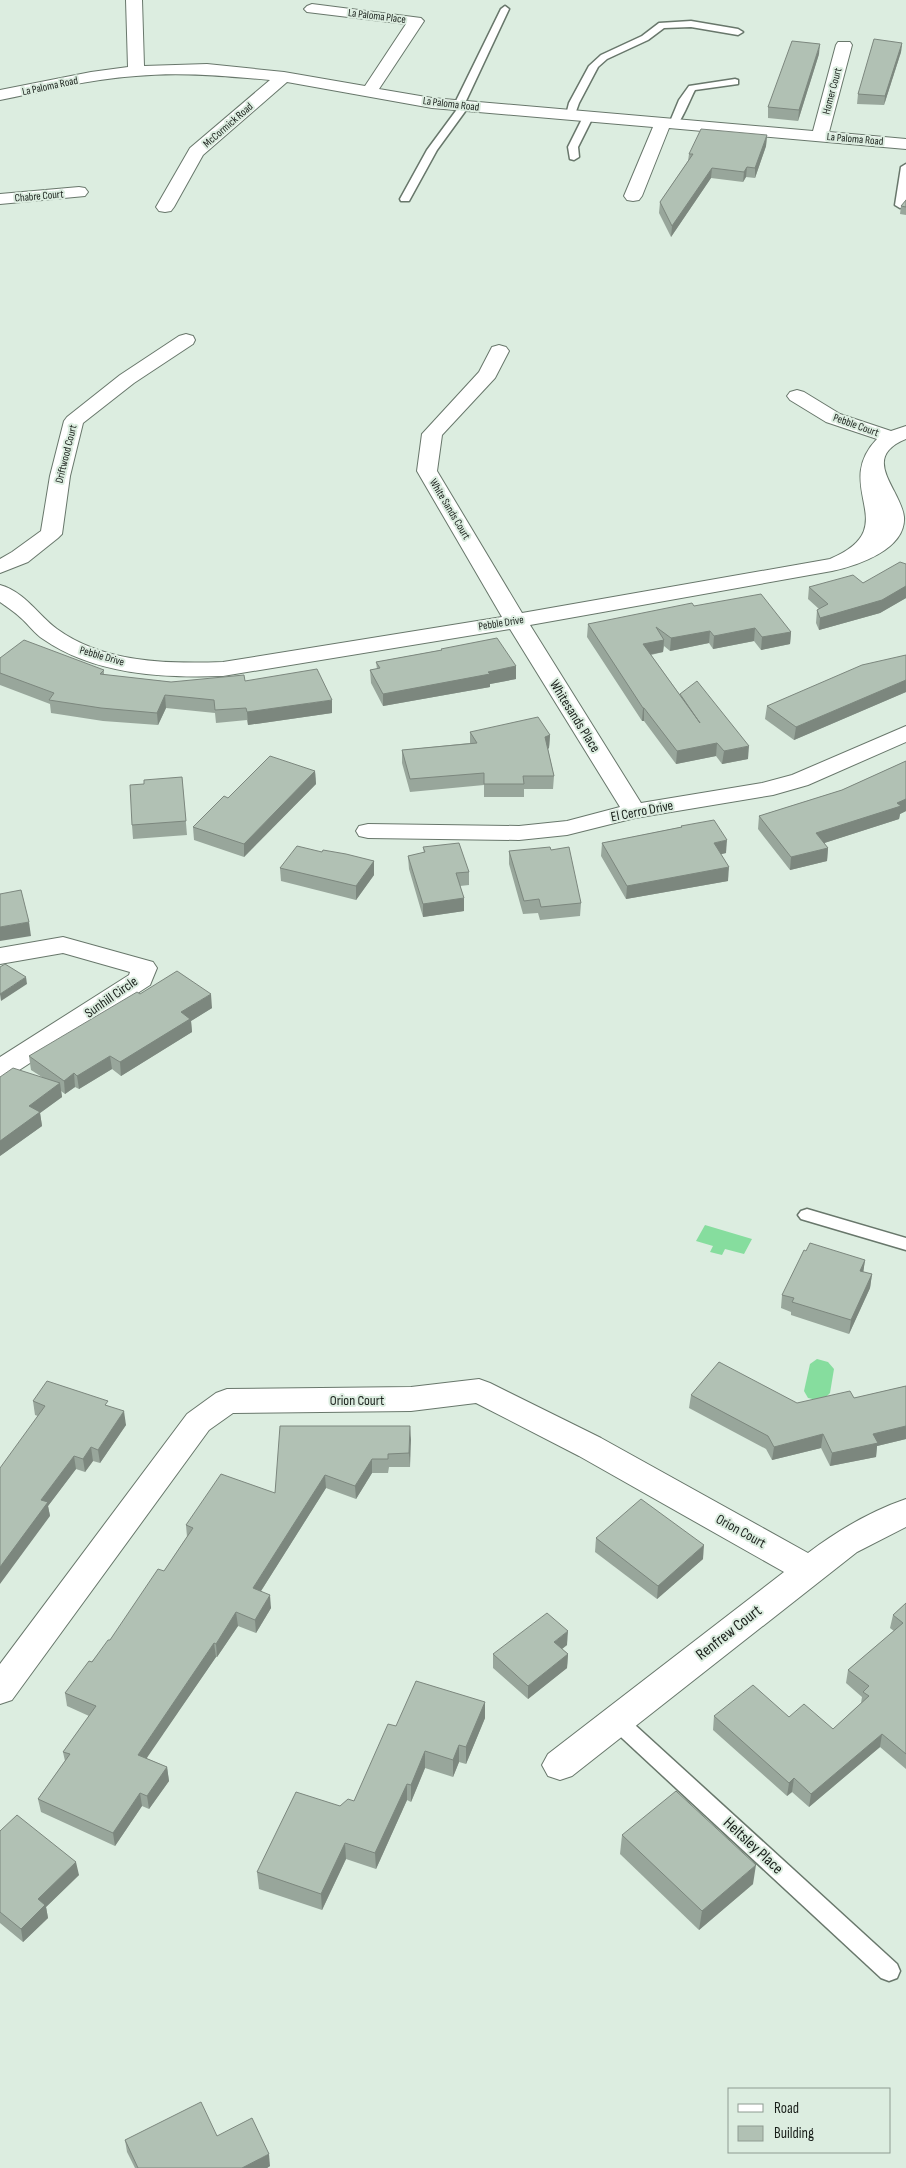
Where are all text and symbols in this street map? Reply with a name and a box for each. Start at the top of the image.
street label: La Paloma Place [347,6,407,26]
street label: Homer Court [820,66,845,116]
street label: La Paloma Road [21,74,80,98]
street label: La Paloma Road [422,94,480,114]
street label: McCormick Road [200,100,256,150]
street label: La Paloma Road [826,130,884,148]
street label: Chabre Court [14,187,65,205]
street label: Pebble Court [831,411,881,439]
street label: Driftwood Court [52,423,80,485]
street label: White Sands Court [427,476,473,542]
street label: Pebble Drive [477,613,525,633]
street label: Pebble Drive [78,643,126,669]
street label: Whitesands Place [546,677,604,755]
street label: El Cerro Drive [609,797,675,825]
street label: Sunhill Circle [81,973,141,1021]
street label: Orion Court [330,1392,384,1409]
street label: Orion Court [713,1510,769,1552]
street label: Renfrew Court [692,1601,766,1664]
street label: Heltsley Place [719,1814,787,1878]
legend [728,2088,891,2153]
text: Road [774,2099,799,2118]
text: Building [774,2124,814,2143]

